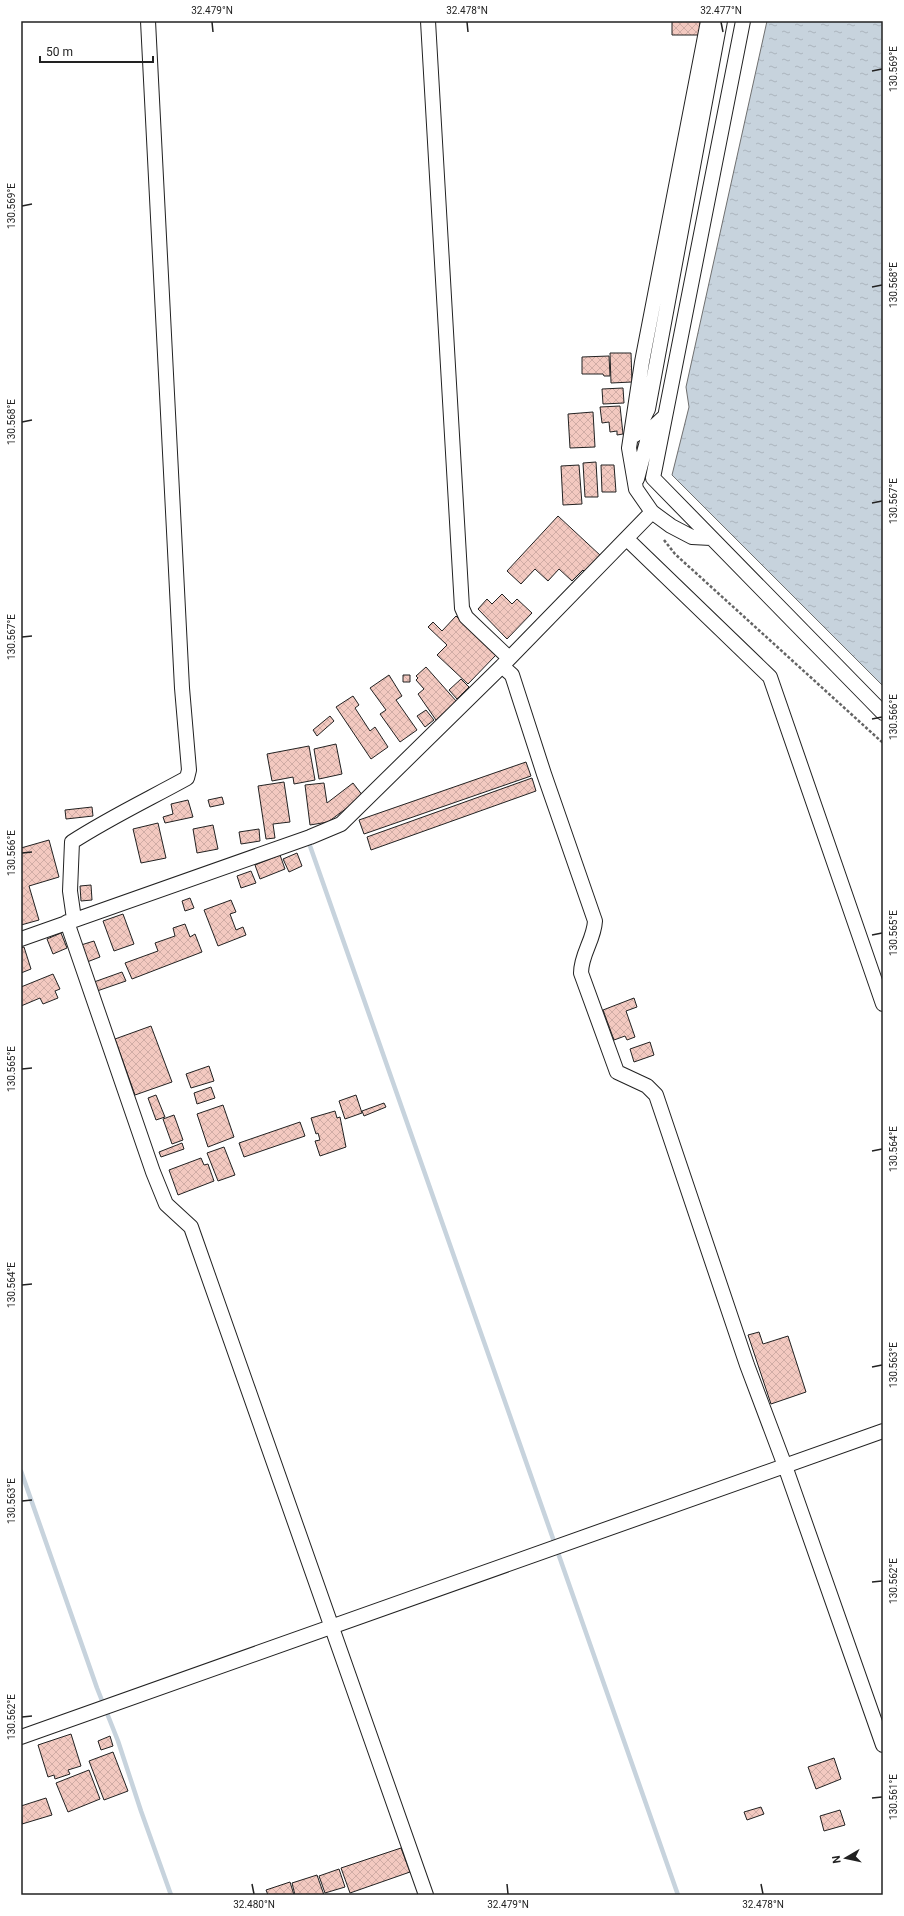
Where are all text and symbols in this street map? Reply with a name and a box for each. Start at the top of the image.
text: 32.479°N [191,5,233,16]
text: 32.478°N [446,5,488,16]
text: 32.477°N [700,5,742,16]
scale bar [40,38,153,64]
text: 50 m [46,45,73,59]
text: 130.569°E [888,46,899,92]
text: 130.569°E [6,183,17,229]
text: 130.568°E [888,262,899,308]
text: 130.568°E [6,399,17,445]
text: 130.567°E [888,478,899,524]
text: 130.567°E [6,614,17,660]
text: 130.566°E [888,694,899,740]
text: 130.566°E [6,830,17,876]
text: 130.565°E [888,910,899,956]
text: 130.565°E [6,1046,17,1092]
text: 130.564°E [888,1126,899,1172]
text: 130.564°E [6,1262,17,1308]
text: 130.563°E [888,1342,899,1388]
text: 130.563°E [6,1478,17,1524]
text: 130.562°E [888,1558,899,1604]
text: 130.562°E [6,1694,17,1740]
text: 130.561°E [888,1774,899,1820]
north arrow [826,1838,866,1878]
text: N [830,1854,844,1864]
text: 32.480°N [233,1899,275,1910]
text: 32.479°N [487,1899,529,1910]
text: 32.478°N [742,1899,784,1910]

